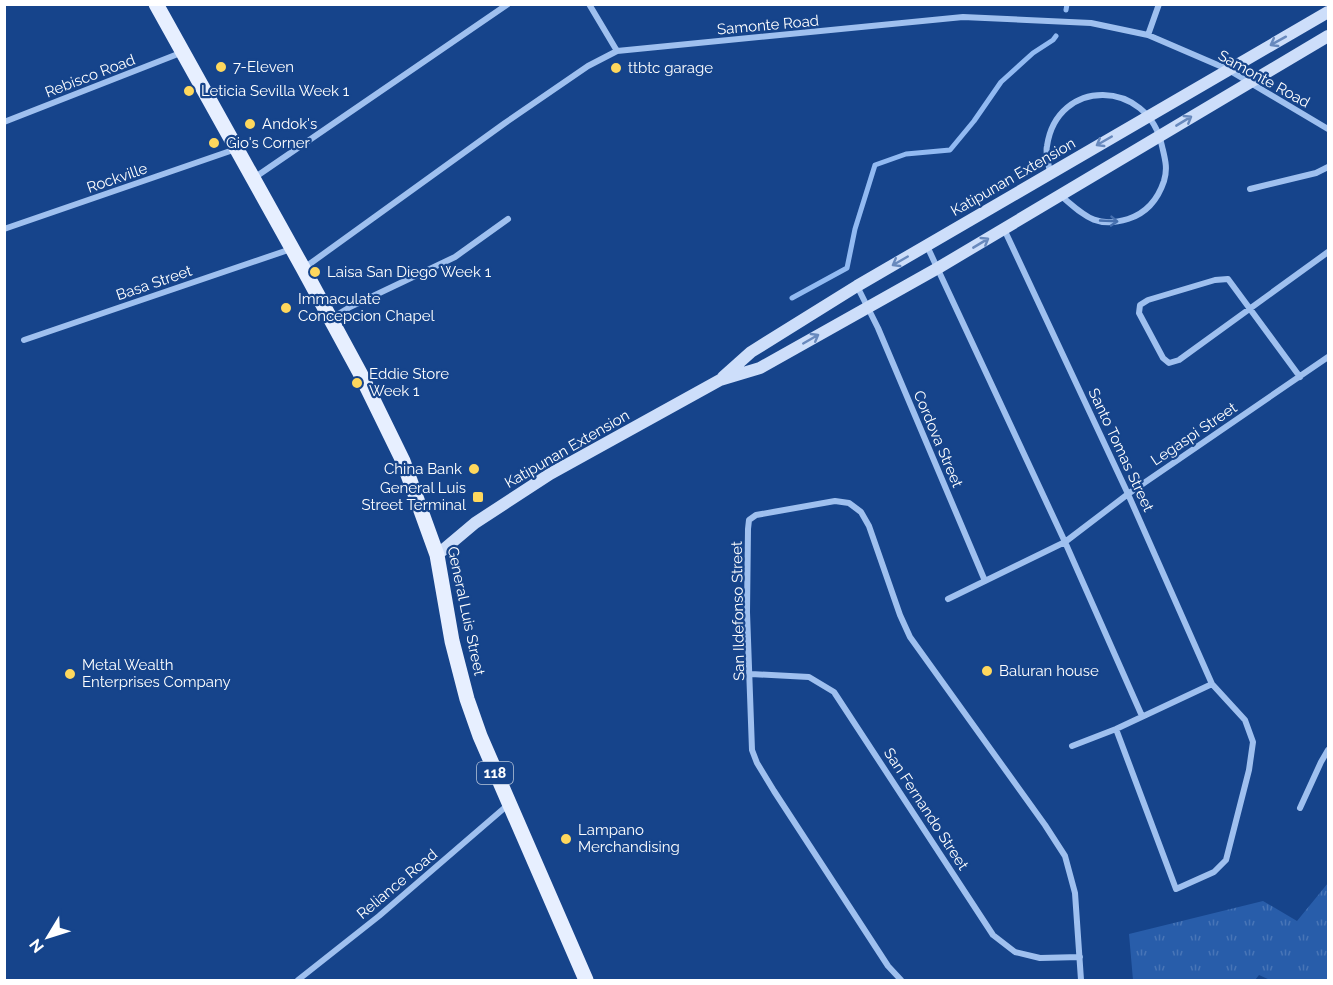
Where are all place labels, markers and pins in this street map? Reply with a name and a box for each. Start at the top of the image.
place label: 7-Eleven [233,58,294,76]
place label: ttbtc garage [628,59,713,77]
marker: 7-Eleven [214,60,228,74]
marker: ttbtc garage [609,61,623,75]
place label: Leticia Sevilla Week 1 [201,82,350,100]
marker: Leticia Sevilla Week 1 [182,84,196,98]
place label: Andok's [262,115,317,133]
marker: Andok's [243,117,257,131]
place label: Gio's Corner [226,134,311,152]
marker: Gio's Corner [207,136,221,150]
place label: Laisa San Diego Week 1 [327,263,492,281]
marker: Laisa San Diego Week 1 [308,265,322,279]
place label: Immaculate Concepcion Chapel [298,290,435,325]
marker: Immaculate Concepcion Chapel [279,301,293,315]
place label: Eddie Store Week 1 [369,365,449,400]
marker: Eddie Store Week 1 [350,376,364,390]
place label: China Bank [384,460,462,478]
marker: China Bank [467,462,481,476]
place label: General Luis Street Terminal [361,479,467,514]
marker: General Luis Street Terminal [471,490,485,504]
place label: Metal Wealth Enterprises Company [82,656,231,691]
place label: Baluran house [999,662,1099,680]
marker: Baluran house [980,664,994,678]
marker: Metal Wealth Enterprises Company [63,667,77,681]
place label: Lampano Merchandising [578,821,680,856]
marker: Lampano Merchandising [559,832,573,846]

